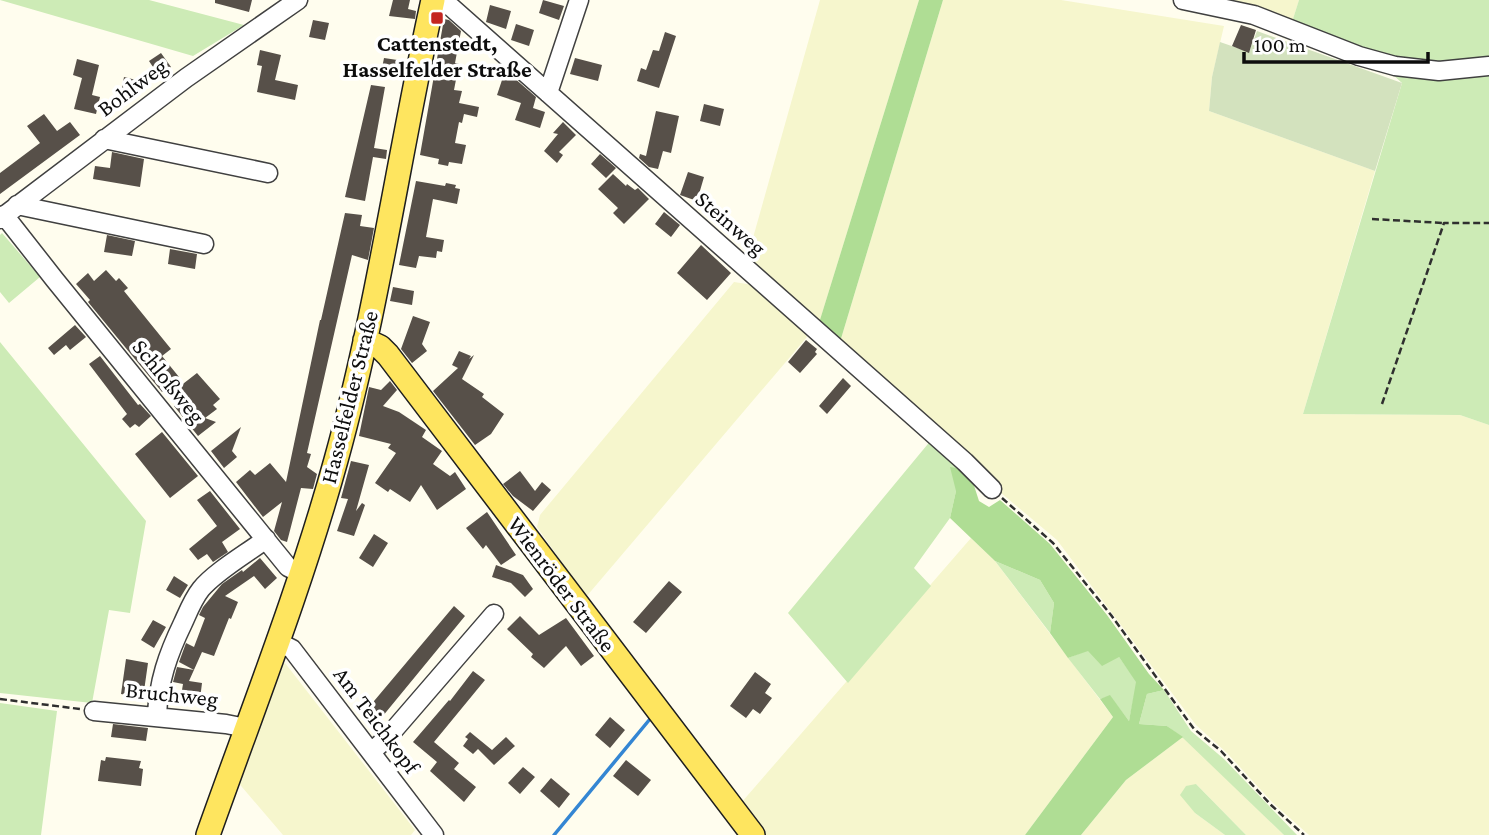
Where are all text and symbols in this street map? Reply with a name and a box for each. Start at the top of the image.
marker: Cattenstedt, Hasselfelder Straße [429,10,445,26]
scale bar [1244,21,1428,65]
place label: Cattenstedt, Hasselfelder Straße [342,30,532,82]
text: 100 m [1254,33,1306,57]
street label: Bohlweg [92,52,172,122]
street label: Steinweg [691,185,771,261]
street label: Hasselfelder Straße [315,308,383,486]
street label: Schloßweg [127,334,211,428]
street label: Wienröder Straße [503,511,621,657]
street label: Am Teichkopf [329,662,426,779]
street label: Bruchweg [125,676,219,712]

